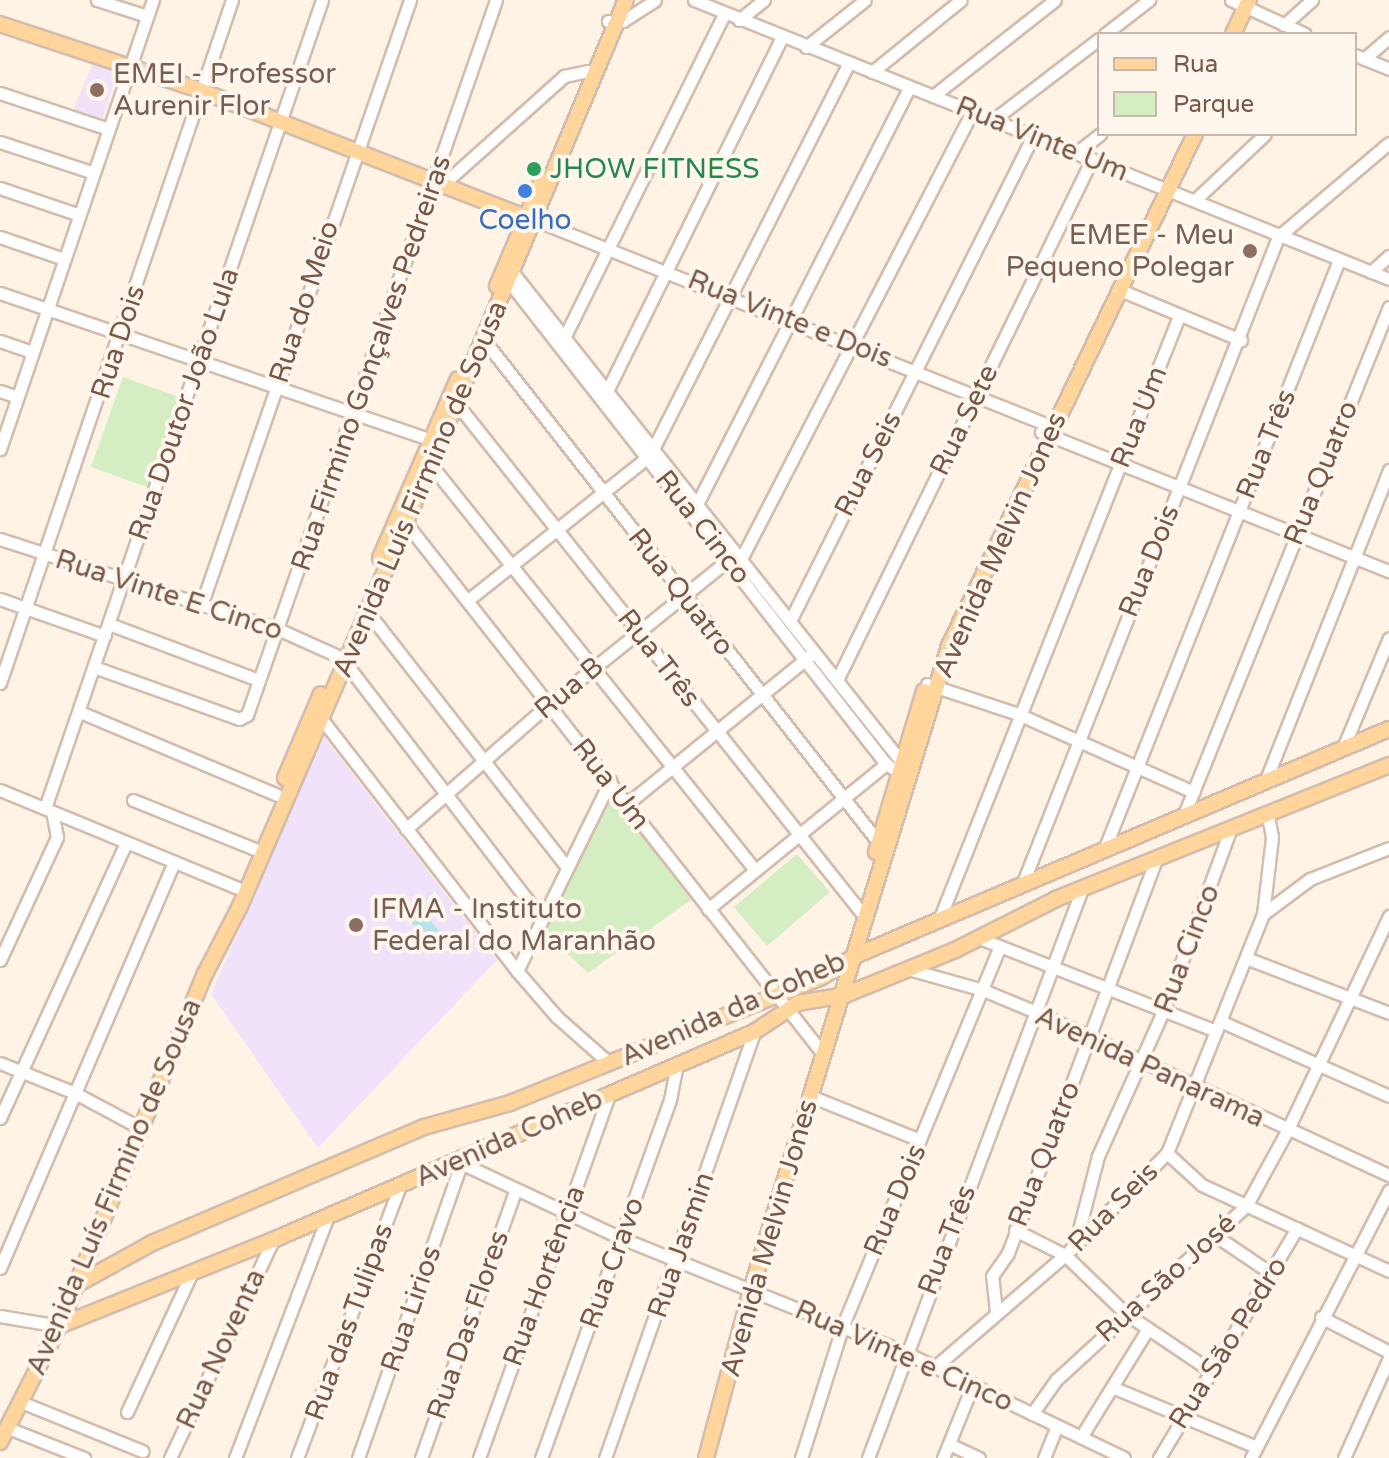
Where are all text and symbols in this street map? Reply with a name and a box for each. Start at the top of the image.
legend [1097,32,1357,136]
text: Rua [1173,50,1218,79]
place label: EMEI - Professor Aurenir Flor [113,57,336,123]
marker: EMEI - Professor Aurenir Flor [88,81,106,99]
street label: Rua Vinte Um [951,89,1133,189]
text: Parque [1173,90,1254,119]
street label: Rua Firmino Gonçalves Pedreiras [284,151,458,575]
place label: JHOW FITNESS [550,152,759,186]
marker: JHOW FITNESS [525,160,543,178]
marker: Coelho [516,182,534,200]
place label: Coelho [479,203,571,237]
street label: Rua do Meio [262,217,346,387]
place label: EMEF - Meu Pequeno Polegar [1005,218,1234,284]
marker: EMEF - Meu Pequeno Polegar [1241,242,1259,260]
street label: Rua Doutor João Lula [122,263,246,545]
street label: Rua Vinte e Dois [683,263,897,375]
street label: Rua Dois [84,281,152,403]
street label: Avenida Luís Firmino de Sousa [325,296,515,682]
street label: Rua Sete [923,359,1005,481]
street label: Rua Um [1103,361,1175,473]
street label: Rua Três [1229,384,1303,504]
street label: Rua Quatro [1277,396,1365,550]
street label: Rua Seis [827,406,909,522]
street label: Avenida Melvin Jones [926,407,1074,683]
street label: Rua Cinco [648,463,758,591]
street label: Rua Dois [1111,500,1187,622]
street label: Rua Quatro [621,521,741,663]
street label: Rua Vinte E Cinco [51,542,287,648]
street label: Rua Três [610,602,708,714]
street label: Rua B [528,650,610,726]
street label: Rua Um [565,732,657,836]
street label: Rua Cinco [1147,880,1227,1018]
place label: IFMA - Instituto Federal do Maranhão [372,892,656,958]
marker: IFMA - Instituto Federal do Maranhão [347,916,365,934]
street label: Avenida da Coheb [615,944,851,1074]
street label: Avenida Luís Firmino de Sousa [19,994,209,1380]
street label: Avenida Panarama [1030,999,1270,1135]
street label: Rua Quatro [1001,1077,1087,1231]
street label: Avenida Coheb [410,1082,608,1194]
street label: Avenida Melvin Jones [713,1095,825,1381]
street label: Rua Dois [856,1139,934,1261]
street label: Rua Seis [1061,1155,1165,1259]
street label: Rua Jasmin [640,1168,722,1322]
street label: Rua Três [911,1180,983,1300]
street label: Rua Hortência [496,1181,592,1371]
street label: Rua Cravo [573,1193,651,1333]
street label: Rua São José [1089,1206,1243,1350]
street label: Rua das Tulipas [298,1219,400,1425]
street label: Rua Das Flores [420,1226,516,1424]
street label: Rua Lirios [374,1241,448,1377]
street label: Rua São Pedro [1162,1251,1294,1435]
street label: Rua Noventa [169,1264,273,1434]
street label: Rua Vinte e Cinco [790,1293,1018,1419]

